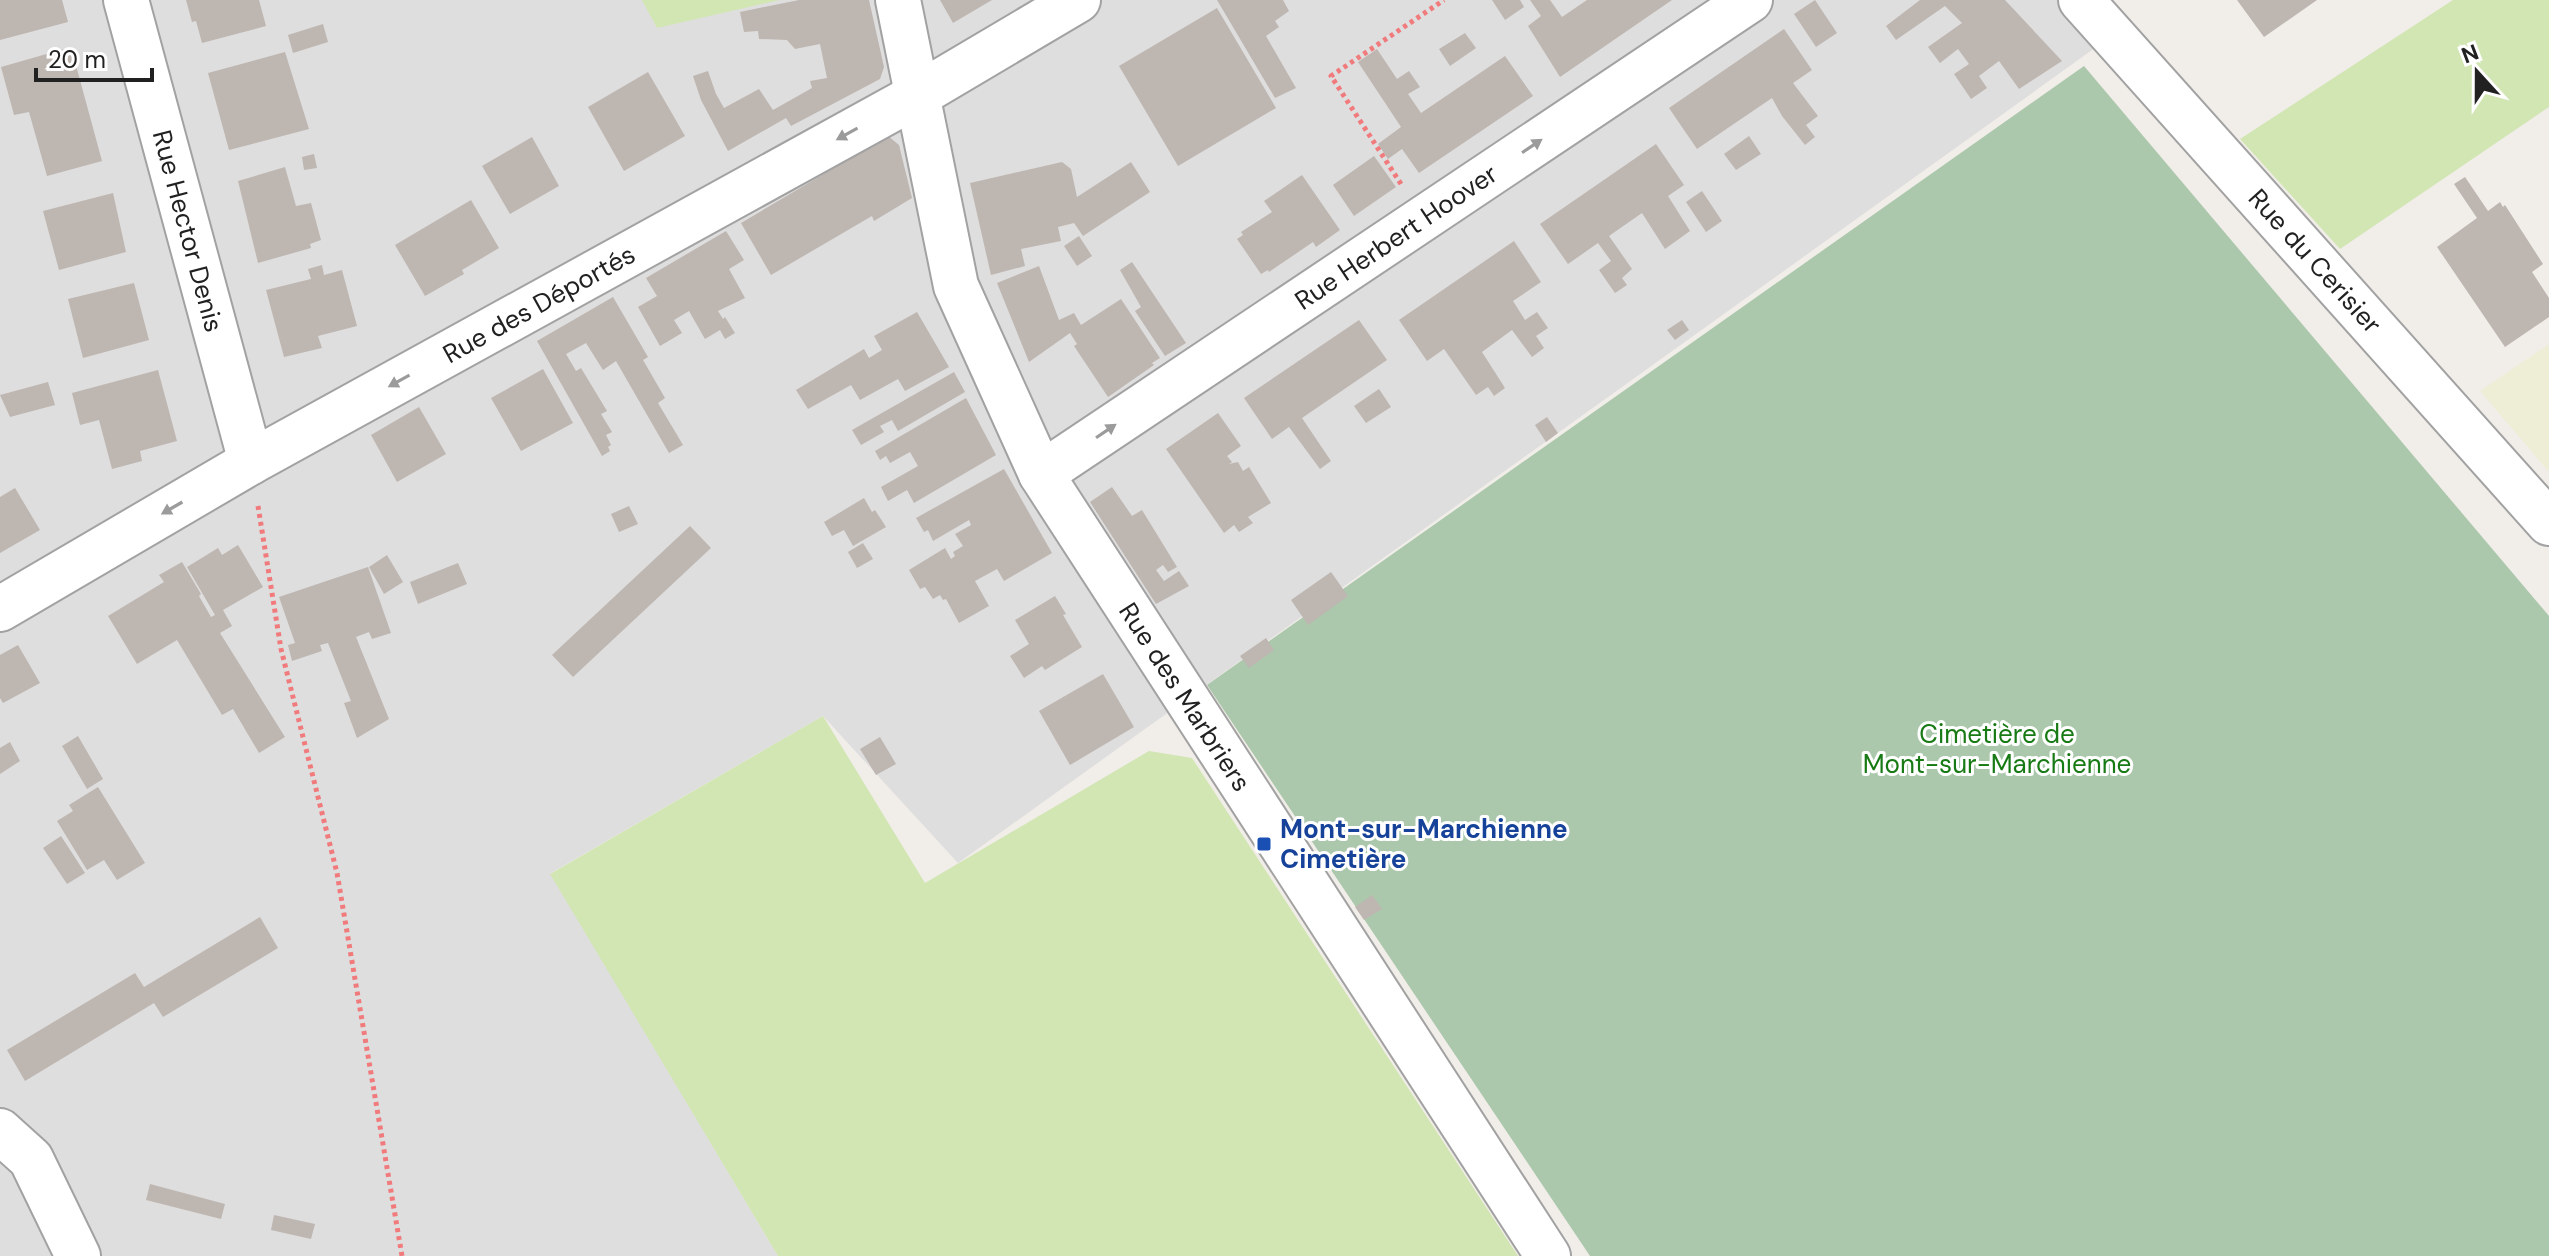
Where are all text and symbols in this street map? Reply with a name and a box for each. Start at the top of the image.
scale bar [36,32,152,82]
north arrow [2437,32,2517,112]
text: N [2457,37,2483,70]
text: 20 m [48,44,106,75]
street label: Rue Hector Denis [145,126,231,336]
one-way arrow [836,127,858,141]
one-way arrow [1521,139,1542,154]
street label: Rue Herbert Hoover [1288,157,1504,317]
street label: Rue du Cerisier [2241,182,2389,340]
street label: Rue des Déportés [437,237,641,371]
one-way arrow [387,374,410,388]
one-way arrow [1095,424,1117,439]
one-way arrow [161,501,183,515]
street label: Rue des Marbriers [1111,596,1259,798]
park label: Cimetière de Mont-sur-Marchienne [1863,717,2131,781]
place label: Mont-sur-Marchienne Cimetière [1280,812,1568,876]
marker: Mont-sur-Marchienne Cimetière [1255,835,1273,853]

